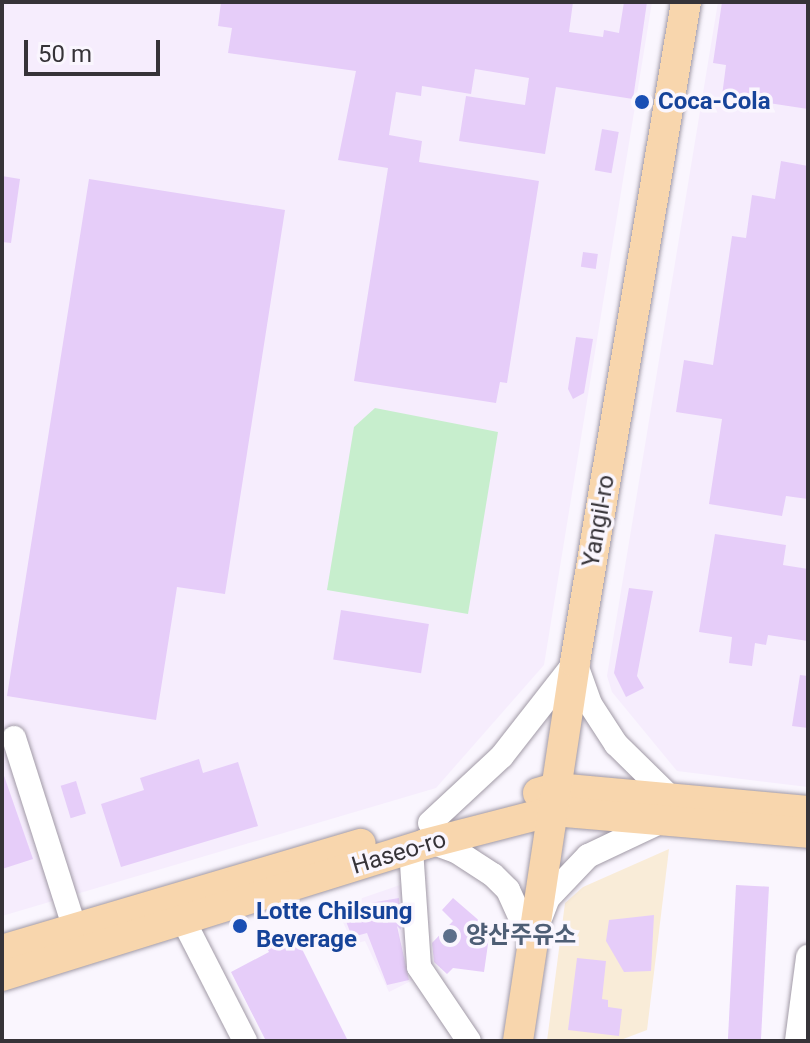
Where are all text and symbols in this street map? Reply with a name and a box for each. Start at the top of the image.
scale bar [28,24,164,74]
text: 50 m [38,40,92,68]
place label: Coca-Cola [658,88,770,116]
marker: Coca-Cola [633,93,651,111]
street label: Yangil-ro [577,473,621,569]
street label: Haseo-ro [348,825,450,881]
place label: Lotte Chilsung Beverage [256,898,412,954]
marker: Lotte Chilsung Beverage [231,917,249,935]
place label: 양산주유소 [466,922,576,950]
marker: 양산주유소 [441,927,459,945]

